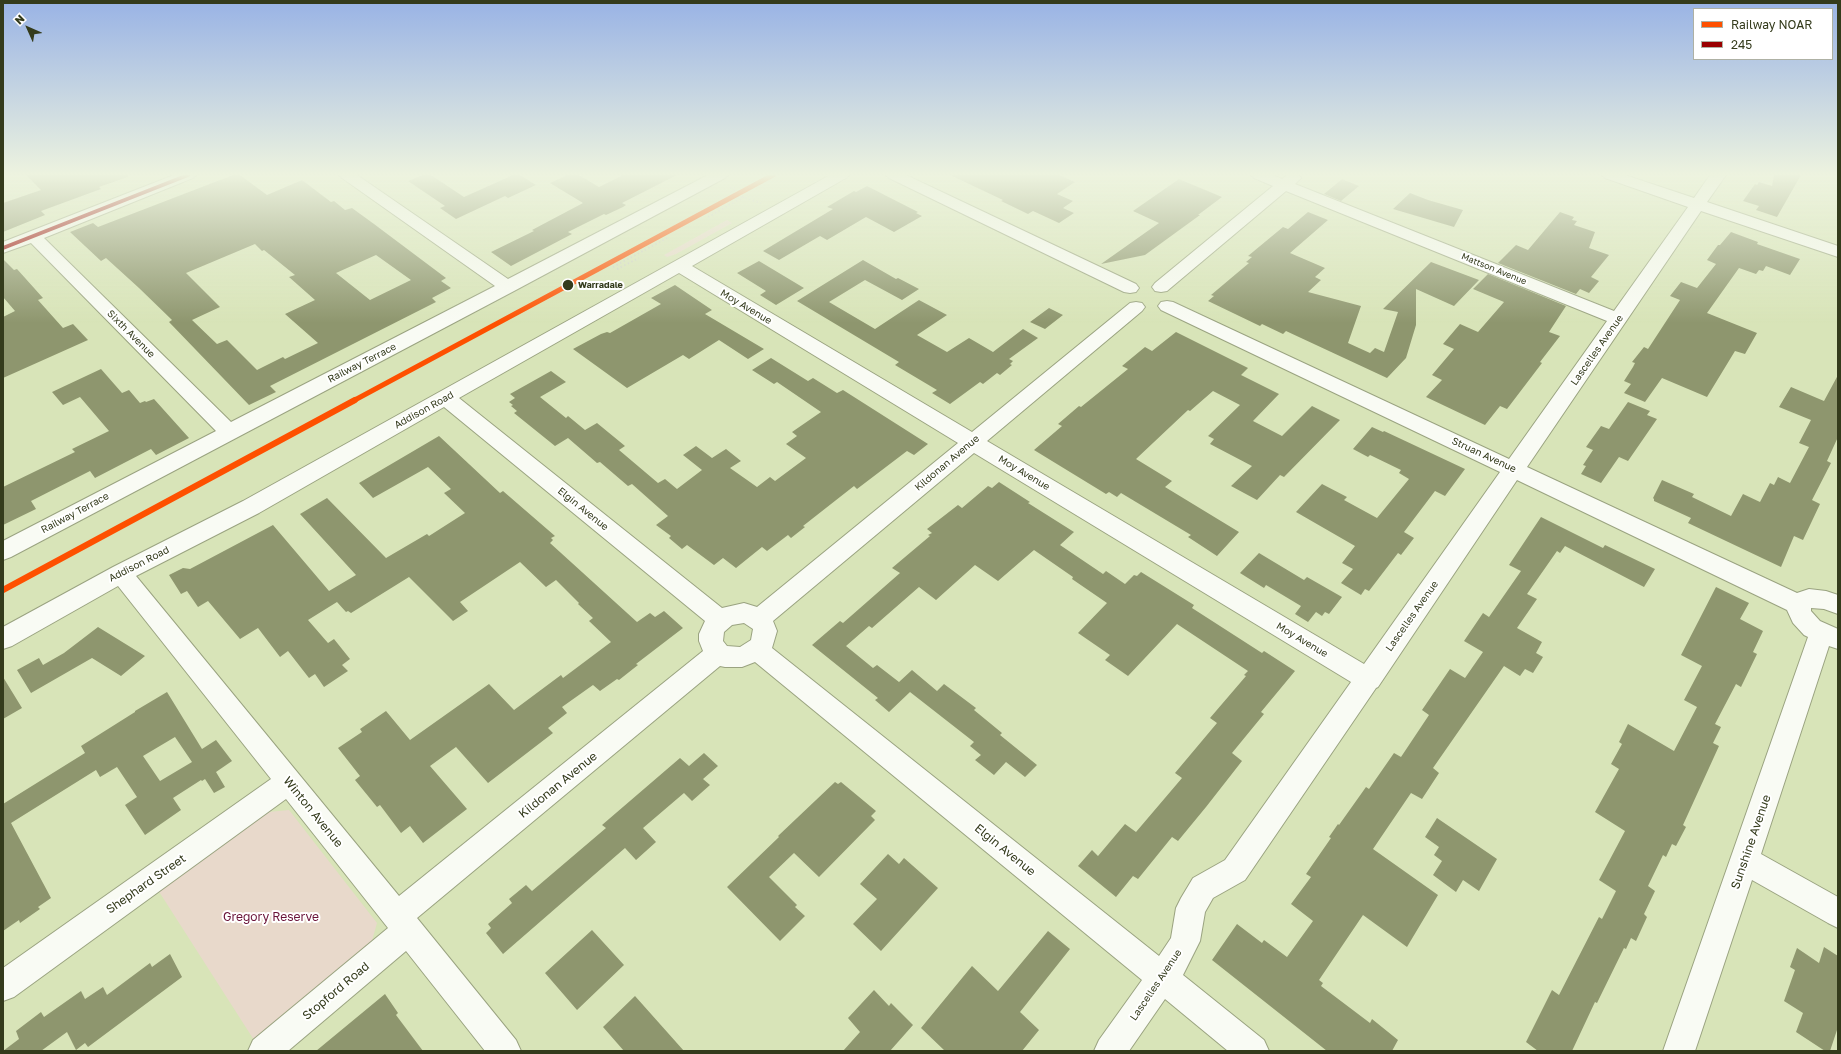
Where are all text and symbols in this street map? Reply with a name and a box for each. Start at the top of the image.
north arrow [8,8,48,48]
legend [1693,8,1833,60]
text: N [12,12,27,27]
text: Railway NOAR [1731,17,1812,32]
text: 245 [1731,37,1752,52]
street label: Mattson Avenue [1460,251,1528,287]
marker: Warradale [561,278,575,292]
place label: Warradale [578,280,623,290]
street label: Moy Avenue [718,287,774,327]
street label: Sixth Avenue [105,308,157,360]
street label: Lascelles Avenue [1568,312,1626,388]
street label: Railway Terrace [326,341,398,385]
street label: Addison Road [392,389,456,431]
street label: Kildonan Avenue [912,433,982,493]
street label: Struan Avenue [1450,435,1518,475]
street label: Moy Avenue [996,453,1052,493]
street label: Elgin Avenue [555,485,611,533]
street label: Railway Terrace [39,490,111,536]
street label: Addison Road [107,544,171,584]
street label: Lascelles Avenue [1383,578,1441,654]
street label: Moy Avenue [1274,620,1330,660]
street label: Kildonan Avenue [516,749,600,821]
street label: Winton Avenue [280,774,346,850]
street label: Sunshine Avenue [1728,793,1774,891]
street label: Elgin Avenue [972,821,1038,879]
street label: Shephard Street [103,851,189,917]
park label: Gregory Reserve [223,910,319,924]
street label: Lascelles Avenue [1128,947,1184,1023]
street label: Stopford Road [300,959,372,1023]

